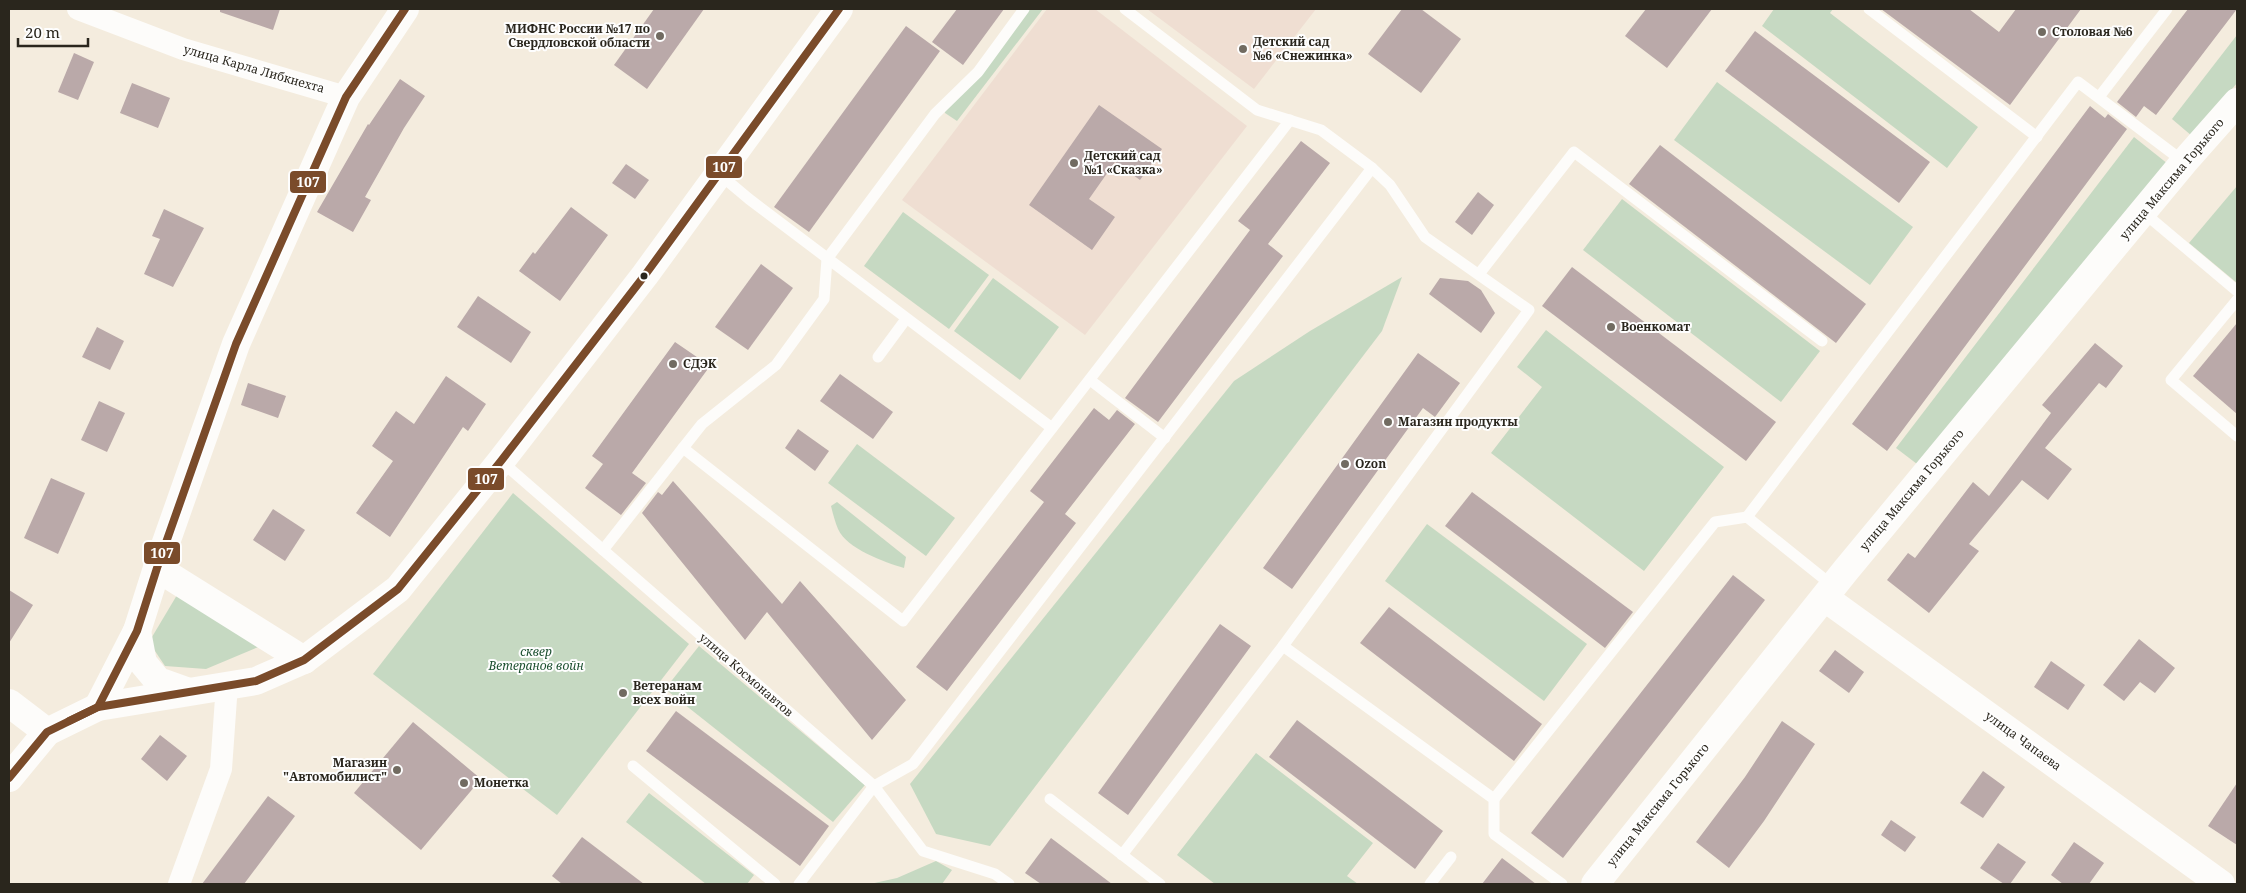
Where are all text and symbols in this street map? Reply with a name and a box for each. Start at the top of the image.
scale bar [18,15,88,47]
place label: МИФНС России №17 по Свердловской области [505,20,650,51]
text: 20 m [25,22,60,42]
place label: Столовая №6 [2052,23,2133,40]
marker: Столовая №6 [2036,26,2048,38]
marker: МИФНС России №17 по Свердловской области [654,30,666,42]
place label: Детский сад №6 «Снежинка» [1253,33,1353,64]
street label: улица Карла Либкнехта [182,40,327,97]
marker: Детский сад №6 «Снежинка» [1237,43,1249,55]
street label: улица Максима Горького [2116,114,2228,243]
place label: Детский сад №1 «Сказка» [1084,147,1163,178]
line badge: 107 [705,155,743,179]
text: 107 [712,157,736,176]
marker: Детский сад №1 «Сказка» [1068,157,1080,169]
line badge: 107 [289,170,327,194]
text: 107 [296,172,320,191]
unlabelled marker [639,271,649,281]
place label: Военкомат [1621,318,1690,335]
marker: Военкомат [1605,321,1617,333]
place label: СДЭК [683,355,717,372]
marker: СДЭК [667,358,679,370]
place label: Магазин продукты [1398,413,1518,430]
marker: Магазин продукты [1382,416,1394,428]
street label: улица Максима Горького [1856,425,1968,554]
place label: Ozon [1355,455,1386,472]
marker: Ozon [1339,458,1351,470]
line badge: 107 [467,467,505,491]
text: 107 [474,469,498,488]
line badge: 107 [143,541,181,565]
text: 107 [150,543,174,562]
street label: улица Космонавтов [696,629,797,721]
park label: сквер Ветеранов войн [487,643,584,674]
place label: Ветеранам всех войн [633,677,703,708]
marker: Ветеранам всех войн [617,687,629,699]
street label: улица Чапаева [1982,707,2065,774]
street label: улица Максима Горького [1603,739,1713,870]
place label: Магазин "Автомобилист" [283,754,387,785]
marker: Магазин "Автомобилист" [391,764,403,776]
place label: Монетка [474,774,529,791]
marker: Монетка [458,777,470,789]

